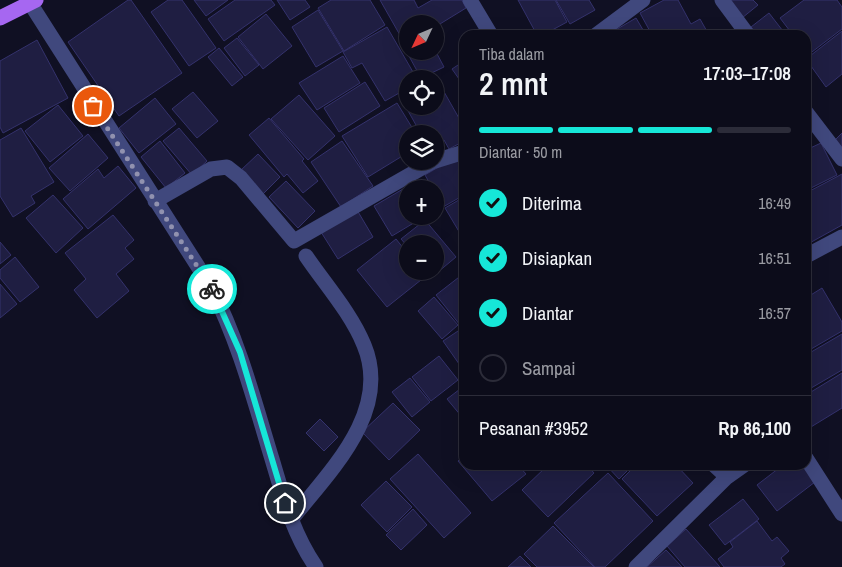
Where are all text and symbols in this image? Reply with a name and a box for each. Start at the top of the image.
north arrow [399,15,444,60]
map controls [399,15,444,280]
text: Tiba dalam [479,43,544,65]
text: 17:03–17:08 [703,60,791,86]
text: 2 mnt [479,62,548,105]
button: locate [399,70,444,115]
pin [72,85,114,127]
icon: bag [79,92,107,120]
button: layers [399,125,444,170]
text: Diantar · 50 m [479,141,562,163]
button: + [399,180,444,225]
icon: check [479,189,507,217]
text: Diterima [522,190,582,216]
text: 16:49 [758,192,791,214]
button: − [399,235,444,280]
icon: check [479,244,507,272]
text: Disiapkan [522,245,592,271]
text: 16:51 [758,247,791,269]
courier [187,264,237,314]
icon: bike [198,275,226,303]
icon: check [479,299,507,327]
text: Diantar [522,300,573,326]
text: 16:57 [758,302,791,324]
text: Sampai [522,355,576,381]
text: Pesanan #3952 [479,415,588,441]
text: Rp 86,100 [718,415,791,441]
pin [264,482,306,524]
icon: home [271,489,299,517]

